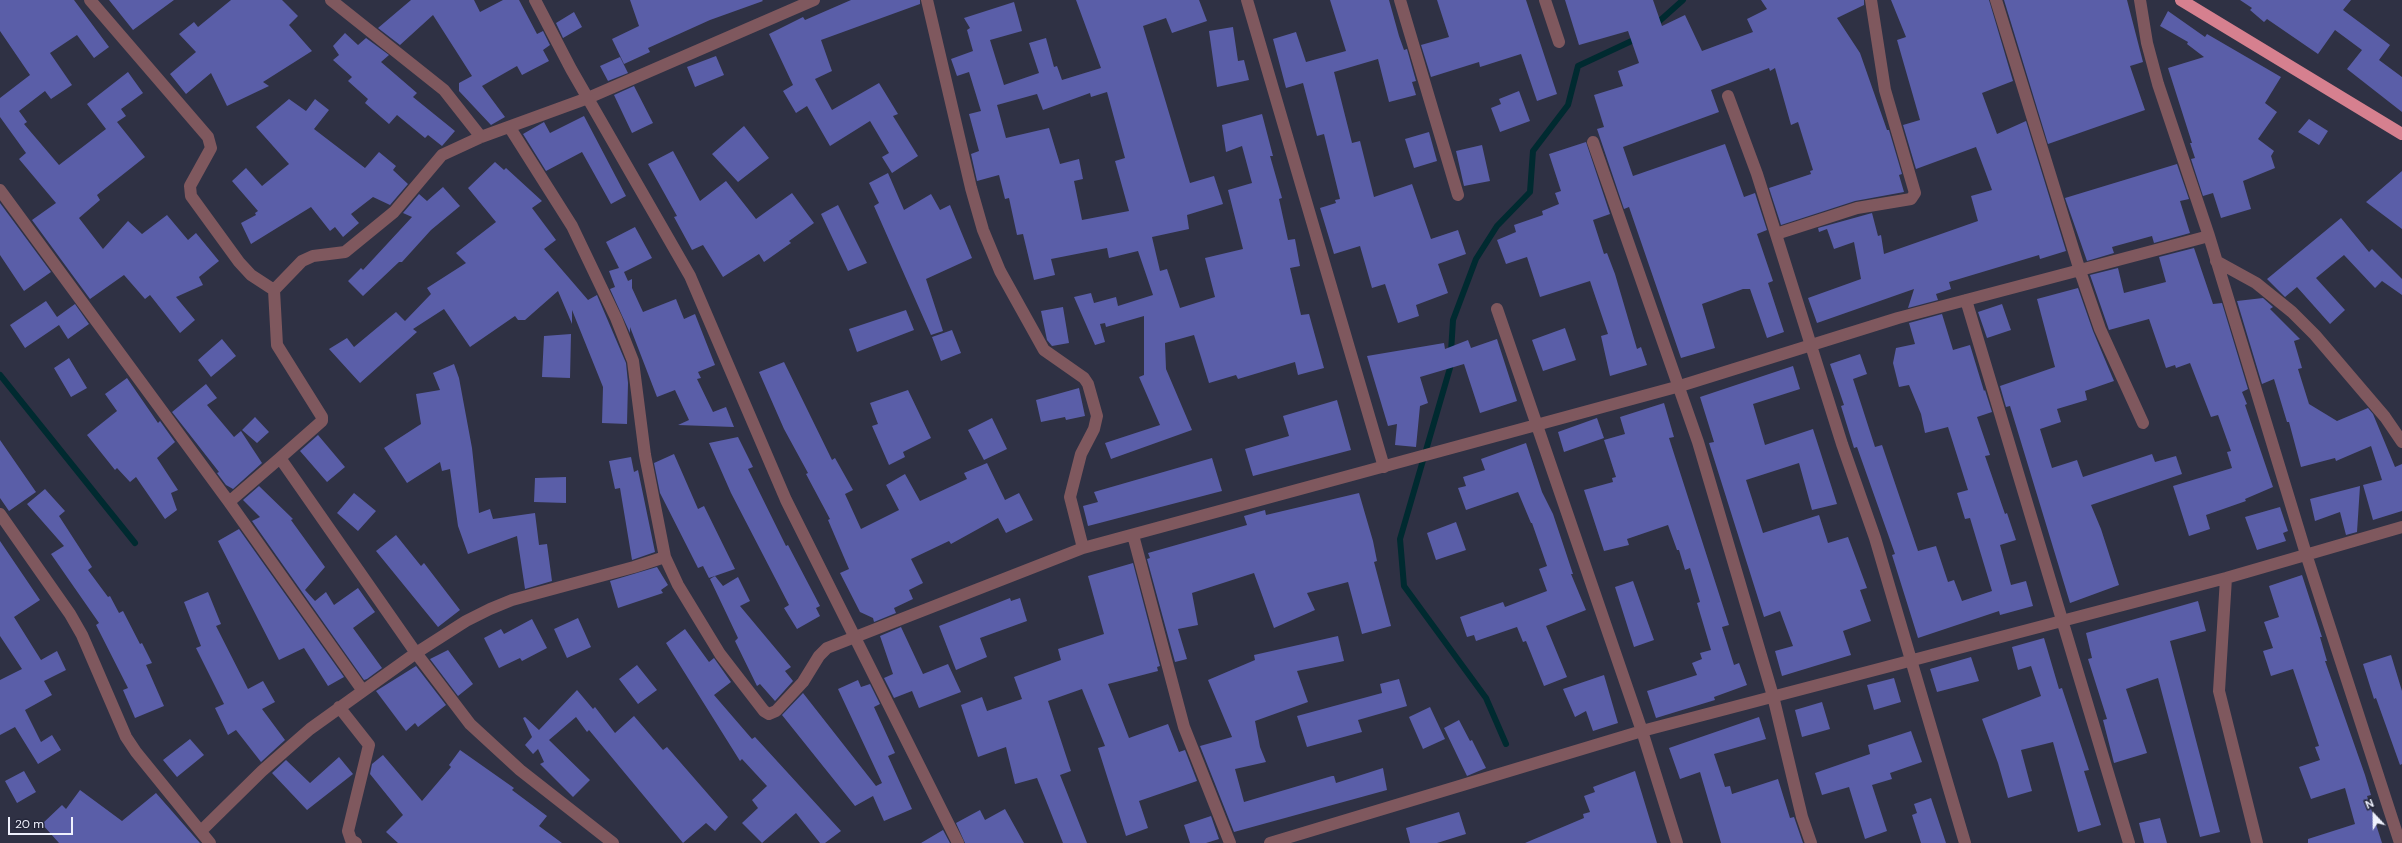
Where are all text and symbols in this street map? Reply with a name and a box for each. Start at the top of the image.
north arrow [2354,795,2394,835]
text: N [2363,796,2376,812]
scale bar [10,809,75,835]
text: 20 m [15,816,44,832]

